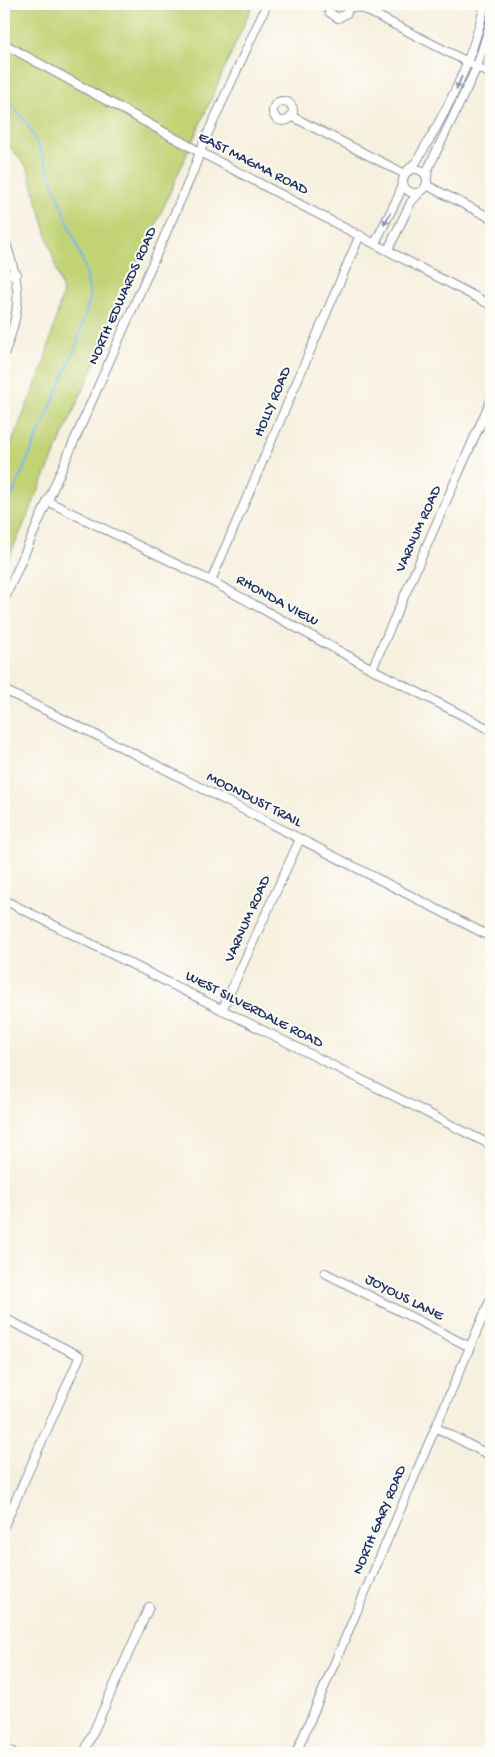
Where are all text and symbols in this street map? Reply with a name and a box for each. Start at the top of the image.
one-way arrow [455,76,462,91]
street label: EAST MAGMA ROAD [195,128,311,200]
one-way arrow [383,212,391,226]
street label: NORTH EDWARDS ROAD [84,224,162,368]
street label: HOLLY ROAD [250,364,296,440]
street label: VARNUM ROAD [391,483,446,576]
street label: RHONDA VIEW [233,571,322,631]
street label: MOONDUST TRAIL [203,768,305,832]
street label: VARNUM ROAD [220,873,275,966]
street label: WEST SILVERDALE ROAD [182,967,326,1053]
street label: JOYOUS LANE [362,1271,447,1326]
street label: NORTH GARY ROAD [349,1463,411,1577]

